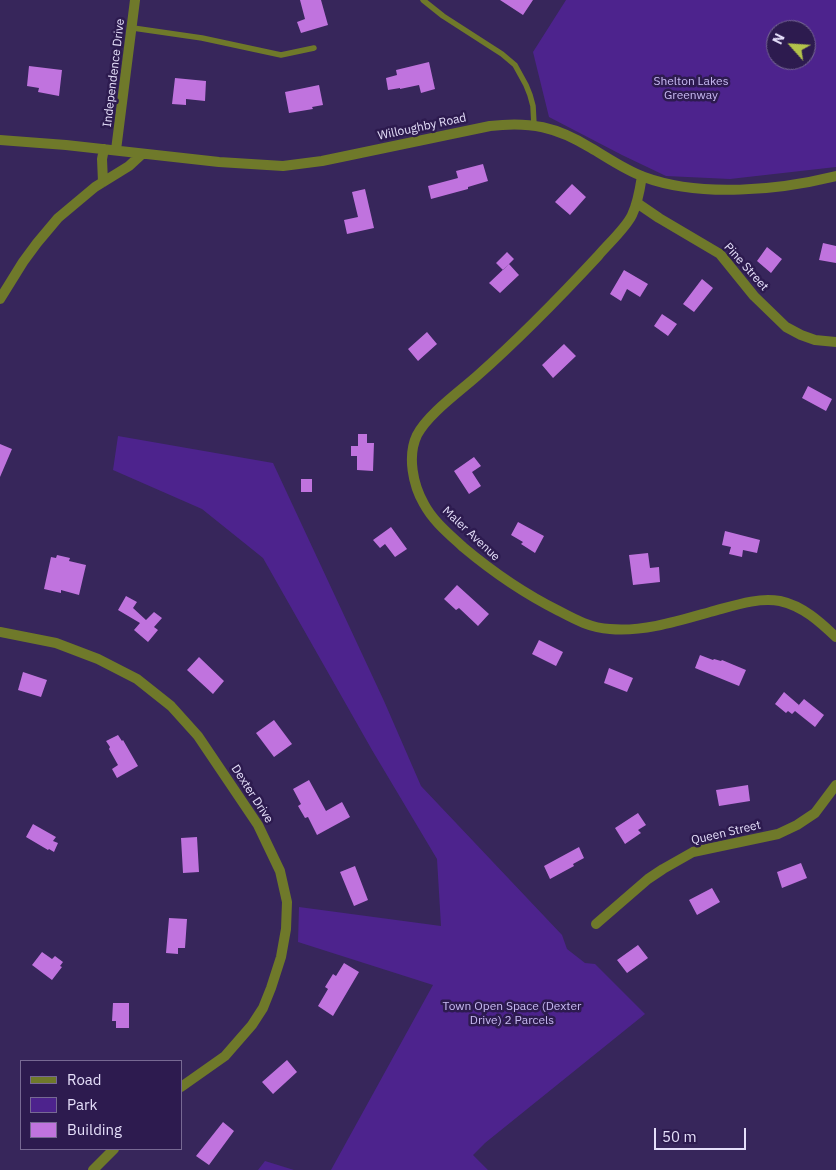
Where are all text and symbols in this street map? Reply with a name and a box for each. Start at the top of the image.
street label: Independence Drive [100,18,128,128]
north arrow [766,20,816,70]
text: N [768,30,789,47]
park label: Shelton Lakes Greenway [653,75,729,103]
street label: Willoughby Road [376,111,468,143]
street label: Pine Street [721,240,771,294]
street label: Maler Avenue [439,504,503,564]
street label: Dexter Drive [228,762,276,826]
street label: Queen Street [690,818,762,848]
park label: Town Open Space (Dexter Drive) 2 Parcels [443,1000,581,1028]
legend [20,1060,182,1150]
text: Road [67,1070,102,1089]
text: Park [67,1095,97,1114]
scale bar [656,1118,748,1150]
text: Building [67,1120,122,1139]
text: 50 m [662,1127,697,1146]

